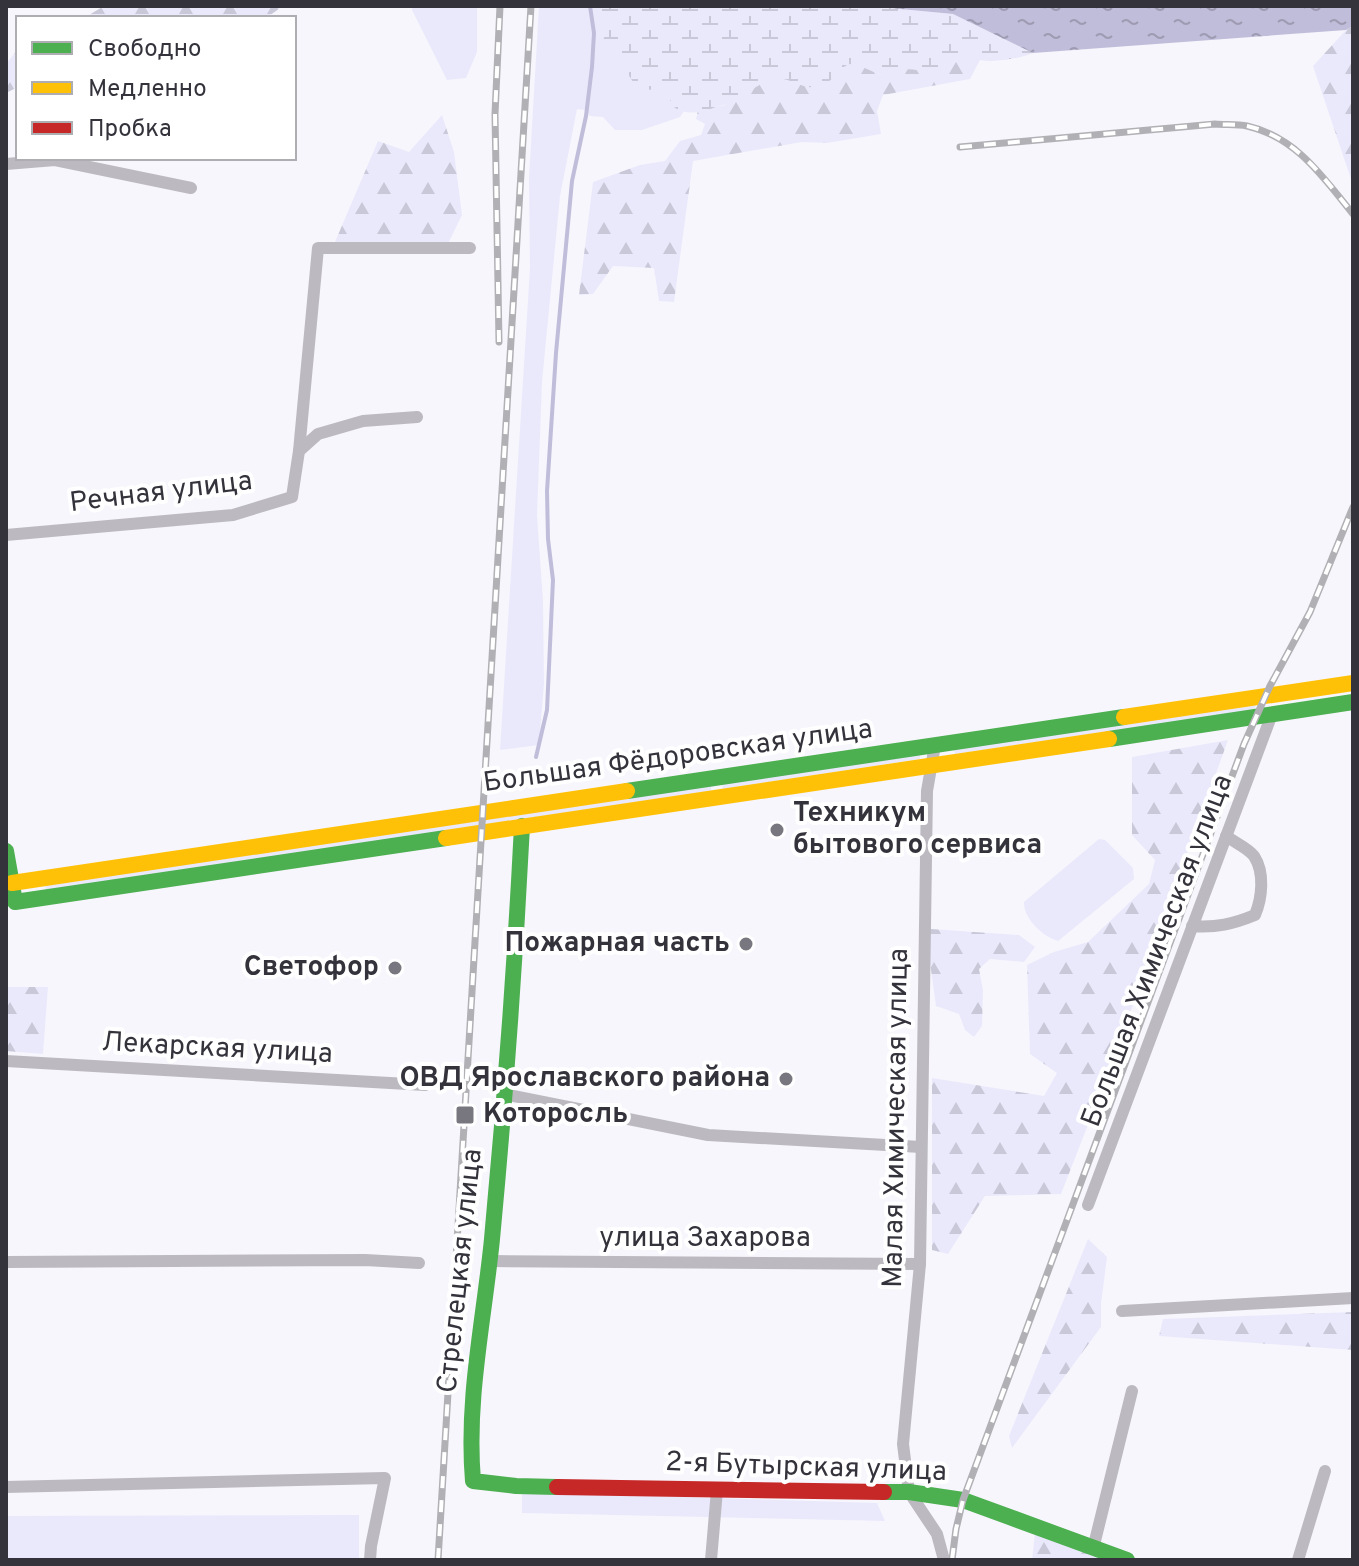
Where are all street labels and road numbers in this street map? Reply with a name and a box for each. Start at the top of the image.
street label: Речная улица [68,464,254,522]
street label: Большая Фёдоровская улица [481,712,875,802]
street label: Большая Химическая улица [1074,770,1242,1132]
street label: Малая Химическая улица [876,948,918,1288]
street label: Лекарская улица [100,1025,334,1073]
street label: Стрелецкая улица [430,1147,492,1395]
street label: улица Захарова [599,1221,811,1257]
street label: 2-я Бутырская улица [665,1445,947,1491]

